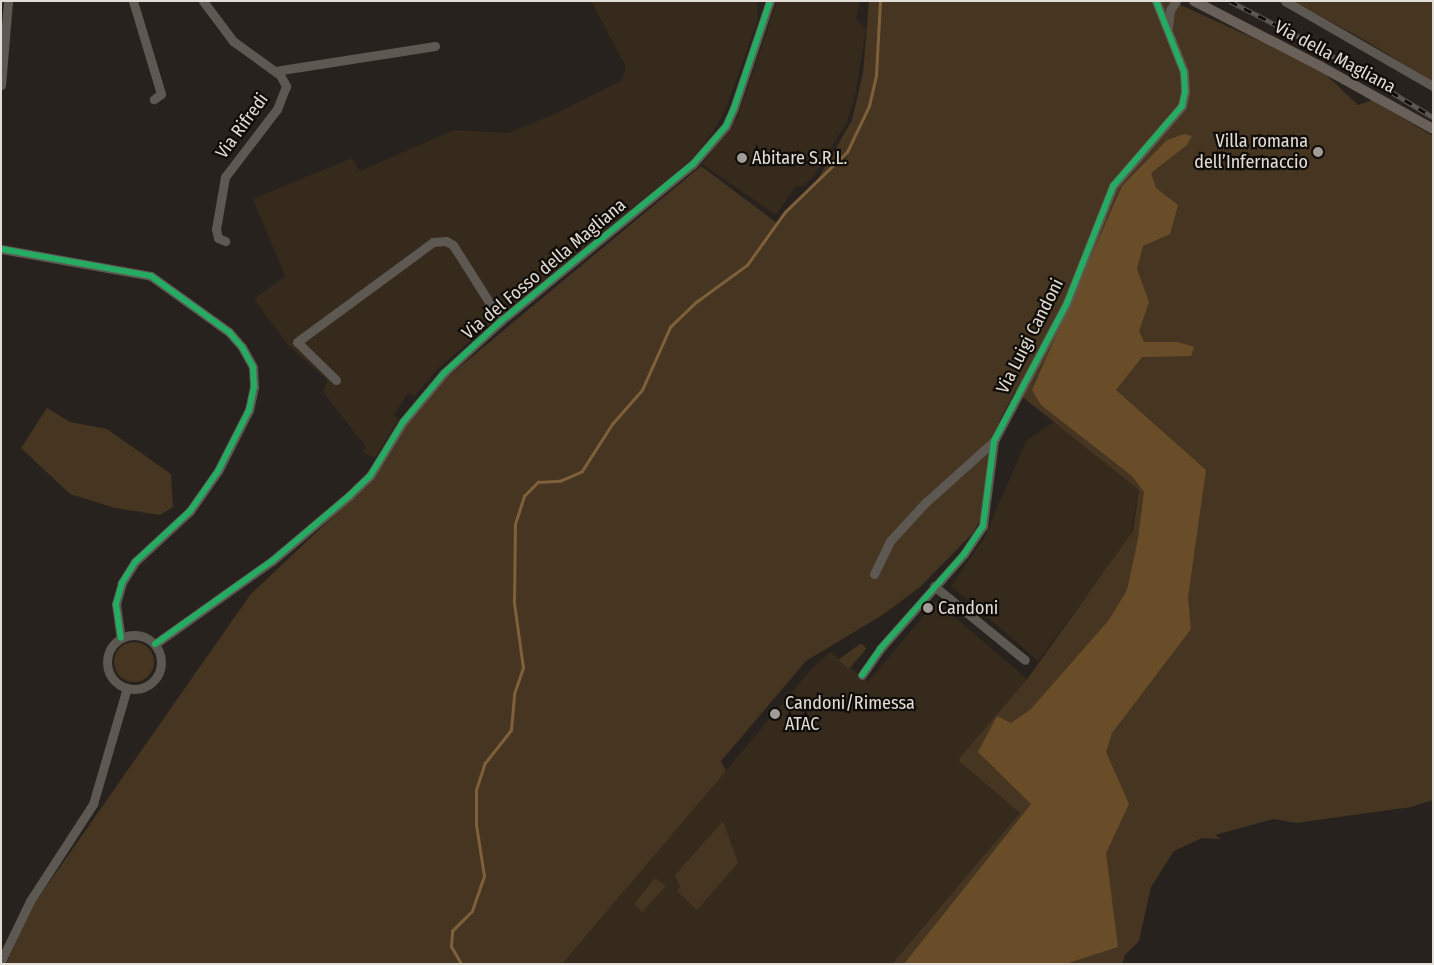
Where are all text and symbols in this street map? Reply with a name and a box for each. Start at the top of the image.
street label: Via della Magliana [1271,16,1399,98]
street label: Via Rifredi [211,89,273,163]
place label: Villa romana dell’Infernaccio [1194,131,1308,173]
marker: Villa romana dell’Infernaccio [1312,146,1324,158]
place label: Abitare S.R.L. [752,147,847,169]
marker: Abitare S.R.L. [736,152,748,164]
street label: Via del Fosso della Magliana [458,194,630,344]
street label: Via Luigi Candoni [992,275,1068,397]
place label: Candoni [938,597,998,619]
marker: Candoni [922,602,934,614]
place label: Candoni/Rimessa ATAC [785,693,915,736]
marker: Candoni/Rimessa ATAC [769,708,781,720]

